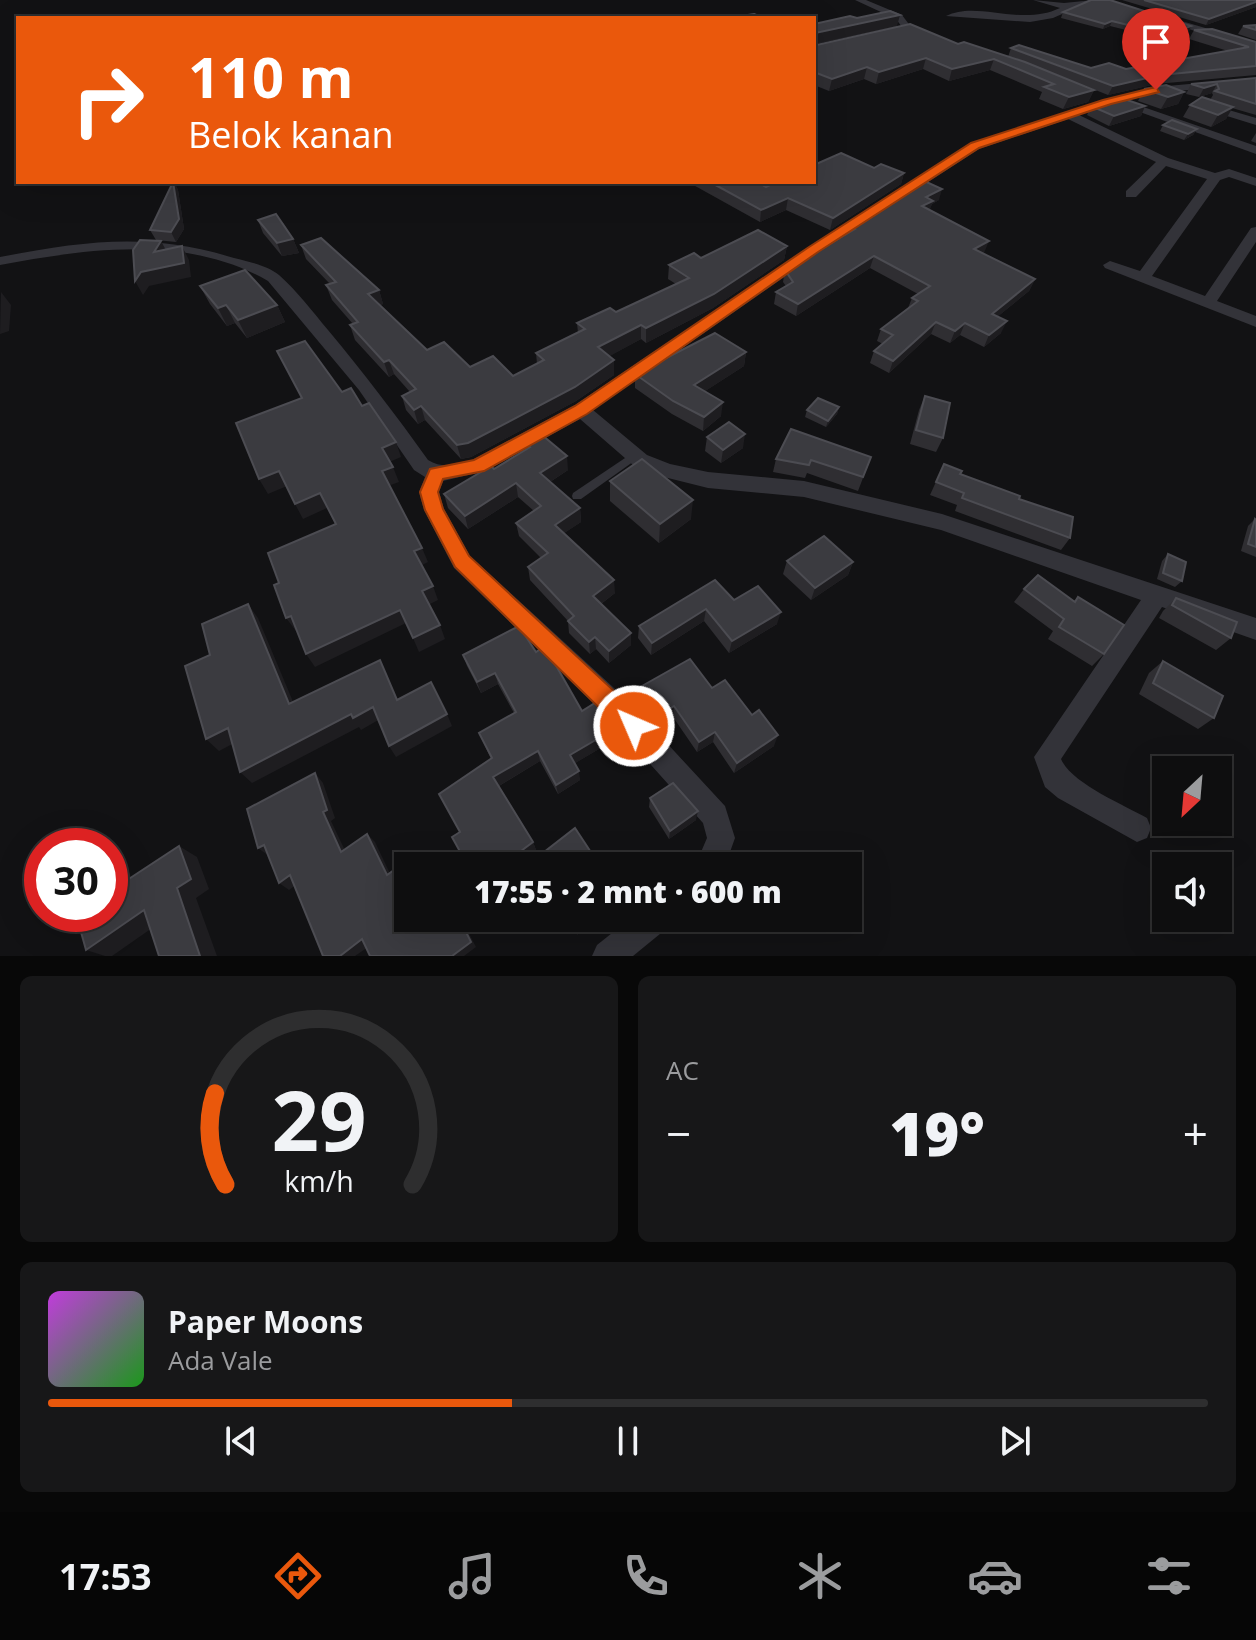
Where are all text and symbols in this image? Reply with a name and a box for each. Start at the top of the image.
pin [1122,8,1190,90]
icon: arrive [1134,20,1178,64]
text: 110 m [188,38,354,114]
icon: right [56,48,160,152]
text: Belok kanan [188,110,394,159]
position arrow [592,684,676,768]
north arrow [1152,756,1232,836]
map controls [1152,756,1232,932]
speed limit sign: 30 [24,828,128,932]
button: sound [1152,852,1232,932]
text: 17:55 · 2 mnt · 600 m [474,871,782,912]
text: AC [666,1052,699,1088]
text: 29 [271,1062,367,1175]
text: 19° [889,1092,985,1174]
text: − [666,1103,691,1163]
text: + [1183,1103,1208,1163]
text: km/h [284,1161,354,1200]
text: Paper Moons [168,1301,363,1342]
text: Ada Vale [168,1342,273,1378]
icon: previous [219,1419,263,1463]
icon: pause [606,1419,650,1463]
icon: next [993,1419,1037,1463]
icon: directions [270,1548,326,1604]
icon: music [444,1548,500,1604]
icon: phone [618,1548,674,1604]
icon: climate [792,1548,848,1604]
icon: car [967,1548,1023,1604]
icon: filters [1141,1548,1197,1604]
text: 17:53 [59,1552,152,1601]

